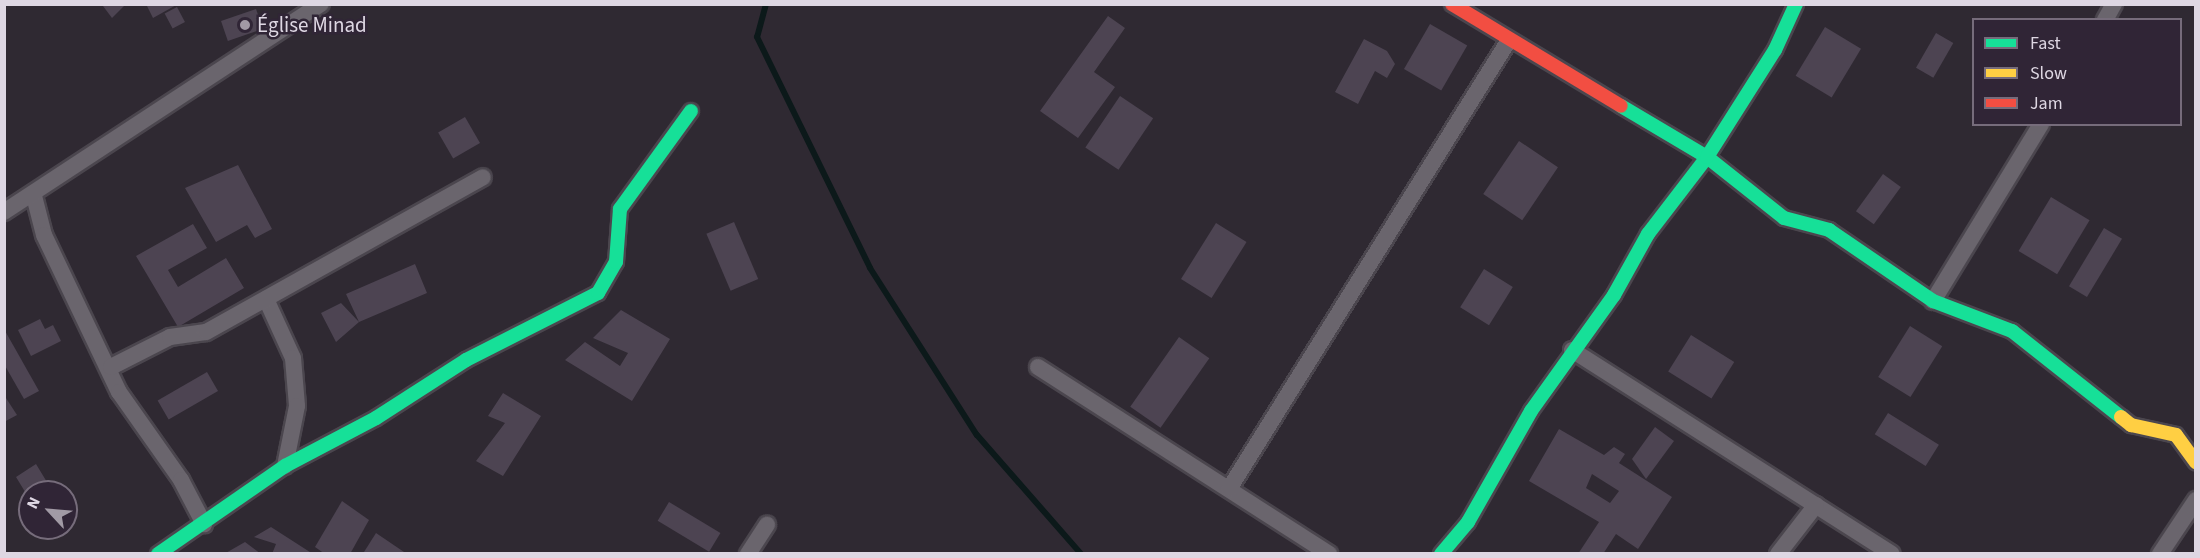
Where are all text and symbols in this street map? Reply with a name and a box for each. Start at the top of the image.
place label: Église Minad [257,12,367,38]
marker: Église Minad [238,18,252,32]
legend [1972,18,2182,126]
text: Fast [2030,31,2061,56]
text: Slow [2030,61,2067,86]
text: Jam [2030,91,2063,116]
north arrow [18,480,78,540]
text: N [21,493,46,513]

